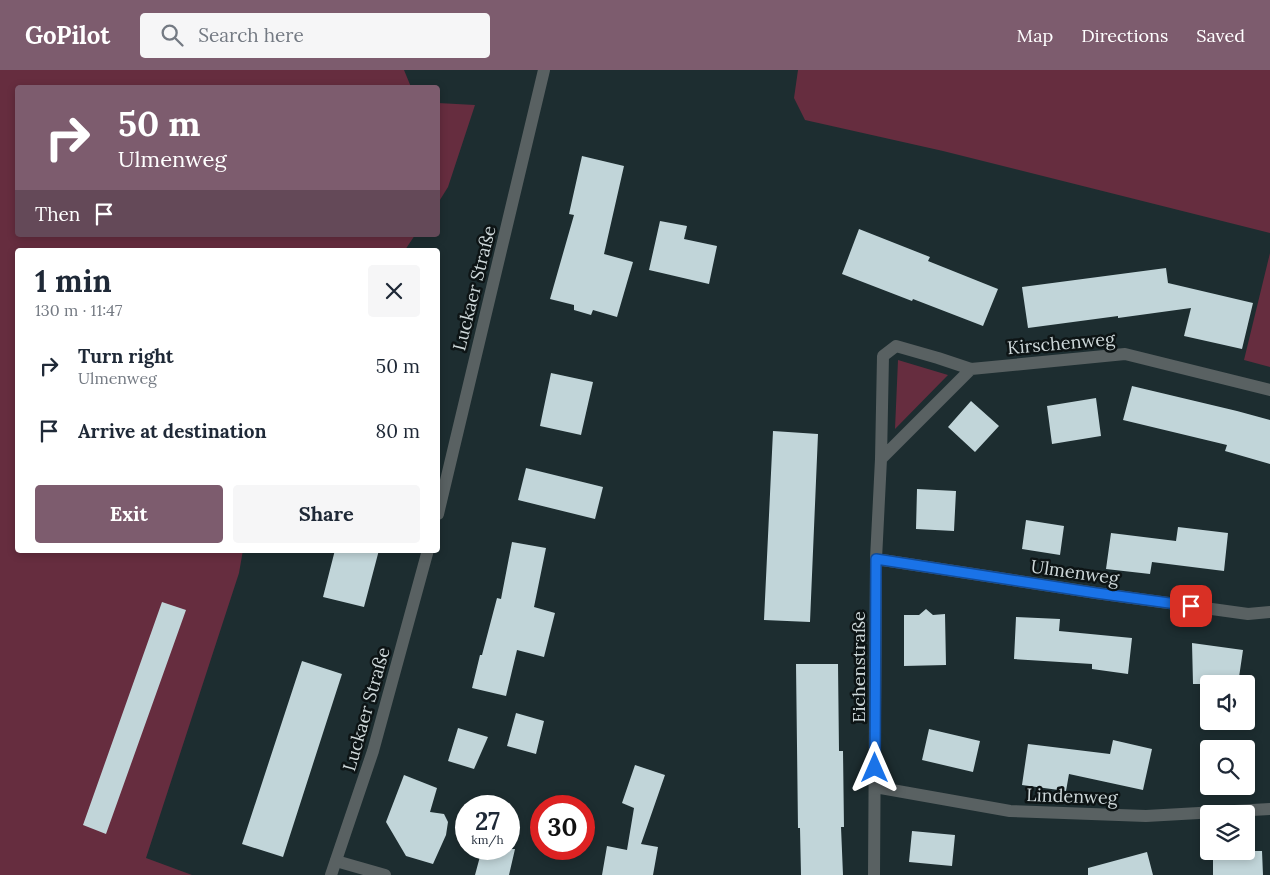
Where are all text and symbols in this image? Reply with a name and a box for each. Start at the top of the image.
search box [140,13,490,58]
text: GoPilot [25,20,110,51]
icon: search [158,21,186,49]
text: Search here [198,23,304,47]
text: Map [1017,24,1053,47]
text: Directions [1081,24,1168,47]
text: Saved [1196,24,1245,47]
text: 50 m [118,101,201,146]
icon: right [35,105,100,170]
text: Ulmenweg [118,145,227,173]
icon: arrive [90,200,118,228]
text: Then [35,202,80,226]
street label: Luckaer Straße [447,223,501,353]
text: 1 min [35,262,112,300]
button: close [368,265,420,317]
text: 130 m · 11:47 [35,300,122,320]
street label: Kirschenweg [1006,327,1117,359]
text: Turn right [78,344,174,368]
icon: right [35,352,63,380]
text: 50 m [376,354,420,378]
text: Ulmenweg [78,368,157,388]
icon: arrive [35,417,63,445]
text: Arrive at destination [78,419,267,443]
text: 80 m [376,419,420,443]
button: Exit [35,485,223,543]
button: Share [233,485,420,543]
street label: Ulmenweg [1029,554,1122,590]
pin [1170,585,1212,627]
icon: arrive [1177,592,1205,620]
street label: Eichenstraße [847,611,870,723]
street label: Luckaer Straße [337,644,395,774]
map controls [1200,675,1255,860]
button: sound [1200,675,1255,730]
button: search [1200,740,1255,795]
position arrow [848,741,900,793]
street label: Lindenweg [1026,783,1119,809]
speed limit sign: 30 [530,795,595,860]
text: 27 [475,805,500,837]
button: layers [1200,805,1255,860]
text: km/h [471,832,504,847]

